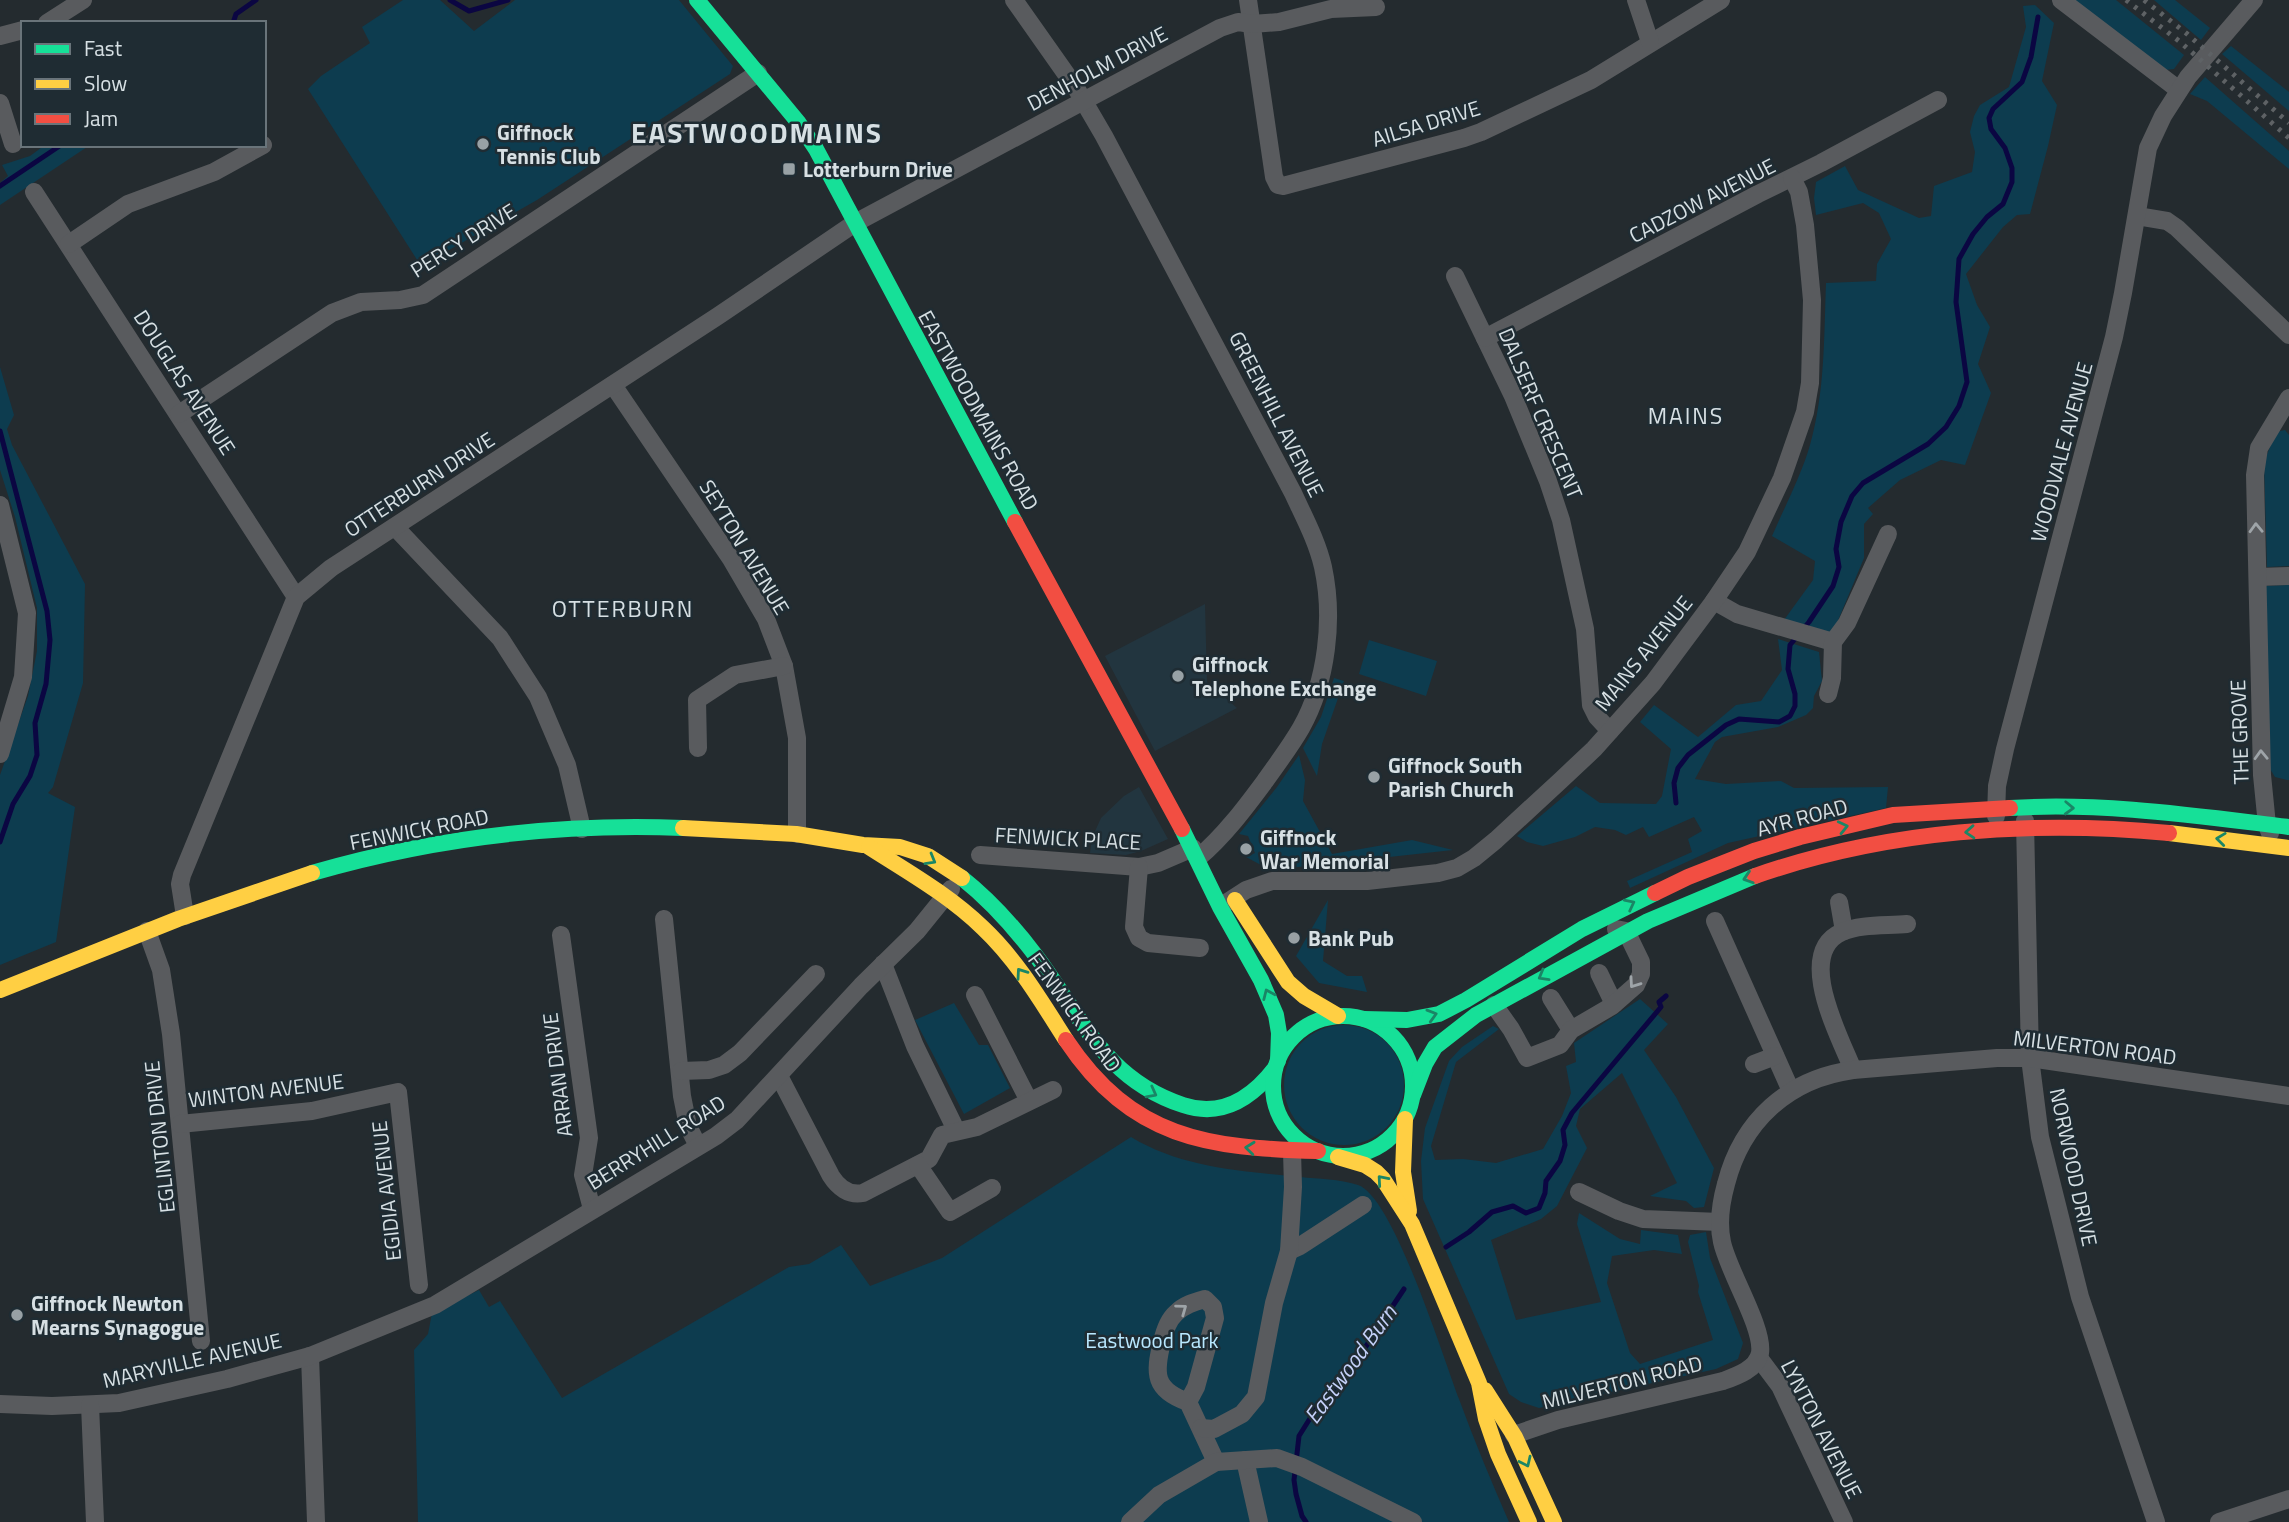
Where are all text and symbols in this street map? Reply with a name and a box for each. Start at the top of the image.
street label: DENHOLM DRIVE [1021,17,1173,119]
legend [21,21,266,147]
text: Fast [84,32,123,64]
text: Slow [84,67,127,99]
street label: AILSA DRIVE [1368,91,1484,155]
text: Jam [84,102,118,134]
district label: EASTWOODMAINS [631,111,883,154]
place label: Giffnock Tennis Club [497,116,601,172]
marker: Giffnock Tennis Club [475,136,491,152]
street label: CADZOW AVENUE [1623,149,1781,251]
place label: Lotterburn Drive [803,153,953,185]
marker: Lotterburn Drive [781,161,797,177]
street label: PERCY DRIVE [404,195,522,285]
street label: DOUGLAS AVENUE [126,303,244,461]
street label: EASTWOODMAINS ROAD [911,304,1047,516]
street label: DALSERF CRESCENT [1491,323,1591,503]
street label: GREENHILL AVENUE [1221,325,1333,503]
street label: WOODVALE AVENUE [2022,358,2100,546]
district label: MAINS [1648,398,1724,433]
street label: OTTERBURN DRIVE [337,423,501,545]
street label: SEYTON AVENUE [692,473,798,621]
one-way arrow [2249,522,2264,533]
street label: MAINS AVENUE [1586,588,1700,718]
district label: OTTERBURN [552,591,694,626]
place label: Giffnock Telephone Exchange [1192,648,1376,704]
marker: Giffnock Telephone Exchange [1170,668,1186,684]
street label: THE GROVE [2221,679,2257,785]
place label: Giffnock South Parish Church [1388,749,1522,805]
one-way arrow [2253,749,2269,760]
marker: Giffnock South Parish Church [1366,769,1382,785]
street label: AYR ROAD [1753,790,1851,844]
street label: FENWICK ROAD [347,800,491,858]
one-way arrow [2064,800,2075,815]
street label: FENWICK PLACE [994,818,1142,858]
place label: Giffnock War Memorial [1260,821,1389,877]
one-way arrow [1837,821,1849,835]
one-way arrow [1964,824,1975,839]
one-way arrow [2215,832,2227,847]
marker: Giffnock War Memorial [1238,841,1254,857]
one-way arrow [924,852,937,865]
one-way arrow [1742,870,1754,885]
one-way arrow [1623,899,1635,913]
place label: Bank Pub [1308,922,1394,954]
marker: Bank Pub [1286,930,1302,946]
street label: FENWICK ROAD [1021,945,1129,1079]
one-way arrow [1017,968,1029,981]
one-way arrow [1538,968,1551,981]
one-way arrow [1630,976,1642,988]
one-way arrow [1262,989,1276,1001]
one-way arrow [1426,1008,1438,1023]
street label: ARRAN DRIVE [533,1011,581,1139]
street label: MILVERTON ROAD [2012,1021,2178,1073]
street label: EGLINTON DRIVE [135,1059,183,1215]
street label: WINTON AVENUE [186,1065,346,1115]
one-way arrow [1145,1085,1158,1099]
street label: NORWOOD DRIVE [2042,1085,2106,1249]
street label: BERRYHILL ROAD [581,1087,731,1197]
street label: EGIDIA AVENUE [363,1119,409,1263]
one-way arrow [1244,1141,1255,1156]
one-way arrow [1378,1175,1390,1188]
place label: Giffnock Newton Mearns Synagogue [31,1287,204,1343]
water label: Eastwood Burn [1295,1297,1405,1431]
one-way arrow [1174,1305,1187,1317]
marker: Giffnock Newton Mearns Synagogue [9,1307,25,1323]
street label: MARYVILLE AVENUE [99,1324,285,1396]
park label: Eastwood Park [1085,1324,1219,1356]
street label: MILVERTON ROAD [1539,1347,1705,1417]
street label: LYNTON AVENUE [1773,1354,1871,1504]
one-way arrow [1518,1455,1532,1467]

